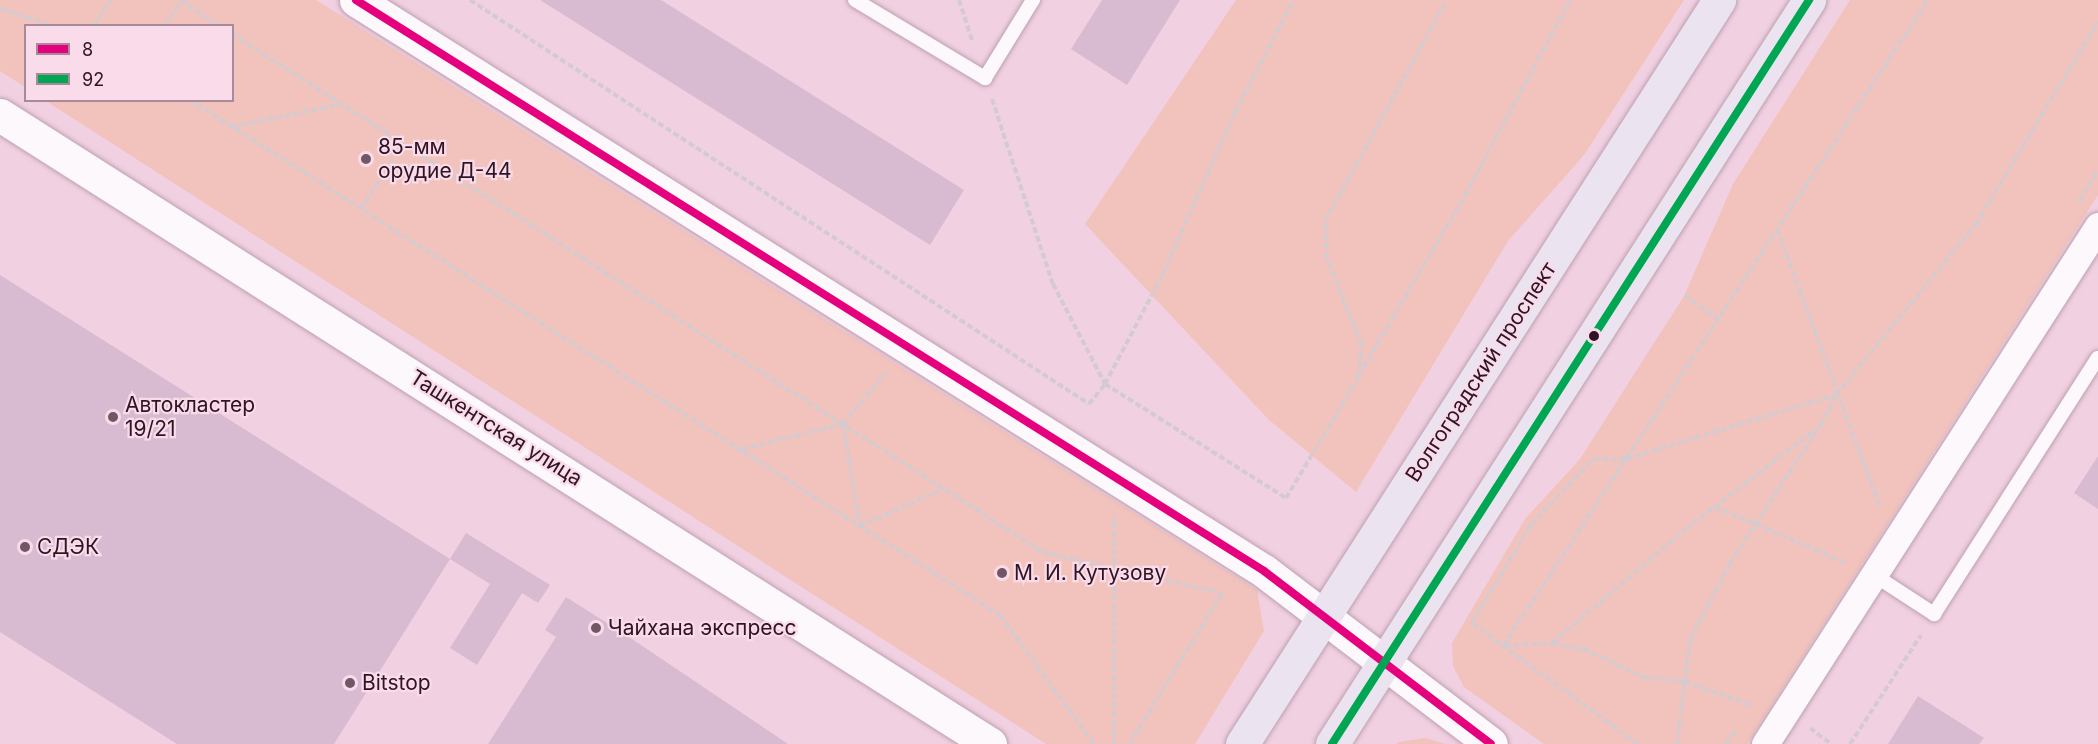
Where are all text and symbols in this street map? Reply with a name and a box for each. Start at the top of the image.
legend [24,24,234,102]
text: 8 [82,39,93,60]
text: 92 [82,69,104,90]
place label: 85-мм орудие Д-44 [378,134,512,184]
marker: 85-мм орудие Д-44 [359,152,373,166]
street label: Волгоградский проспект [1400,257,1562,487]
unlabelled marker [1588,330,1600,342]
street label: Ташкентская улица [405,365,587,491]
place label: Автокластер 19/21 [125,392,255,442]
marker: Автокластер 19/21 [106,410,120,424]
place label: СДЭК [37,534,99,560]
marker: СДЭК [18,540,32,554]
place label: М. И. Кутузову [1014,560,1166,586]
marker: М. И. Кутузову [995,566,1009,580]
place label: Чайхана экспресс [608,615,797,641]
marker: Чайхана экспресс [589,621,603,635]
place label: Bitstop [362,670,431,696]
marker: Bitstop [343,676,357,690]

